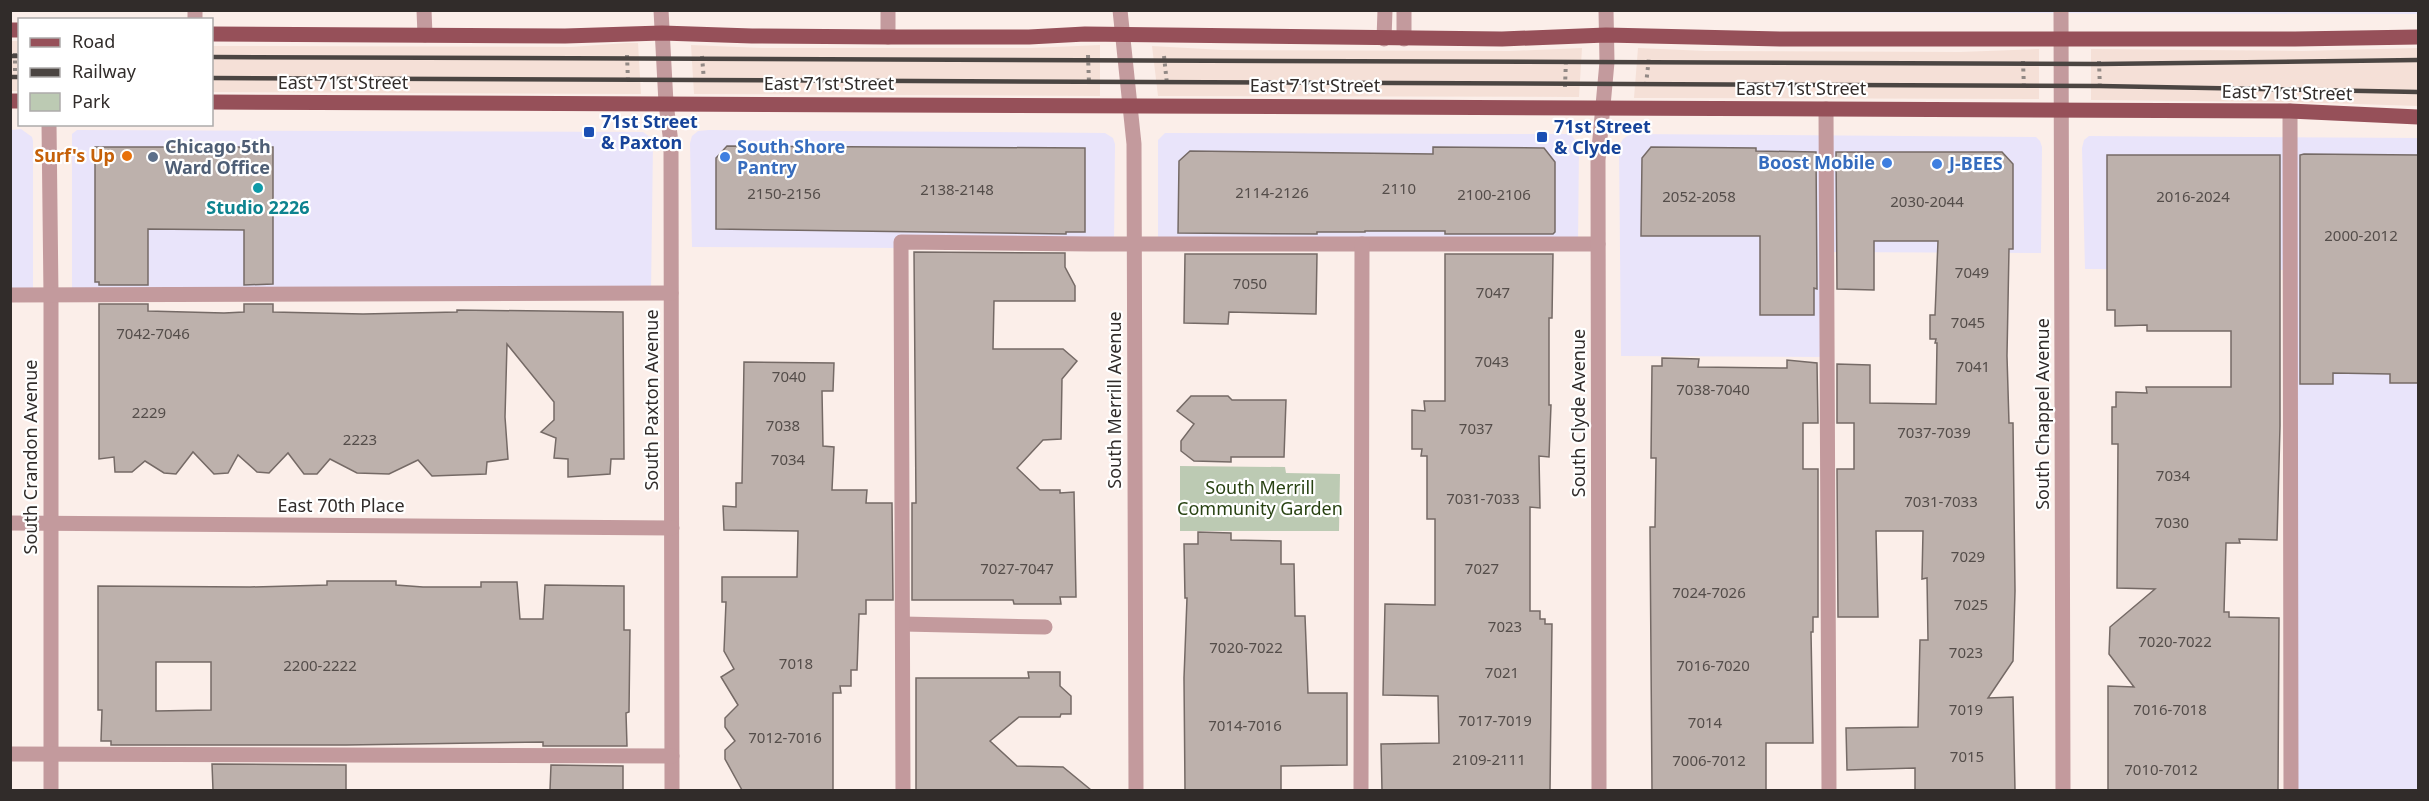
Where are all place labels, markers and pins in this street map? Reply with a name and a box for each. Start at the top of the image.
place label: 71st Street & Paxton [601,109,698,154]
place label: 71st Street & Clyde [1554,114,1651,159]
marker: 71st Street & Paxton [582,125,596,139]
marker: 71st Street & Clyde [1535,130,1549,144]
place label: Chicago 5th Ward Office [165,134,271,179]
place label: South Shore Pantry [737,134,845,179]
place label: Surf's Up [34,143,115,167]
marker: Surf's Up [120,149,134,163]
marker: Chicago 5th Ward Office [146,150,160,164]
marker: South Shore Pantry [718,150,732,164]
place label: Boost Mobile [1758,150,1875,174]
place label: J-BEES [1947,151,2003,175]
marker: Boost Mobile [1880,156,1894,170]
marker: J-BEES [1930,157,1944,171]
marker: Studio 2226 [251,181,265,195]
place label: Studio 2226 [206,195,310,219]

